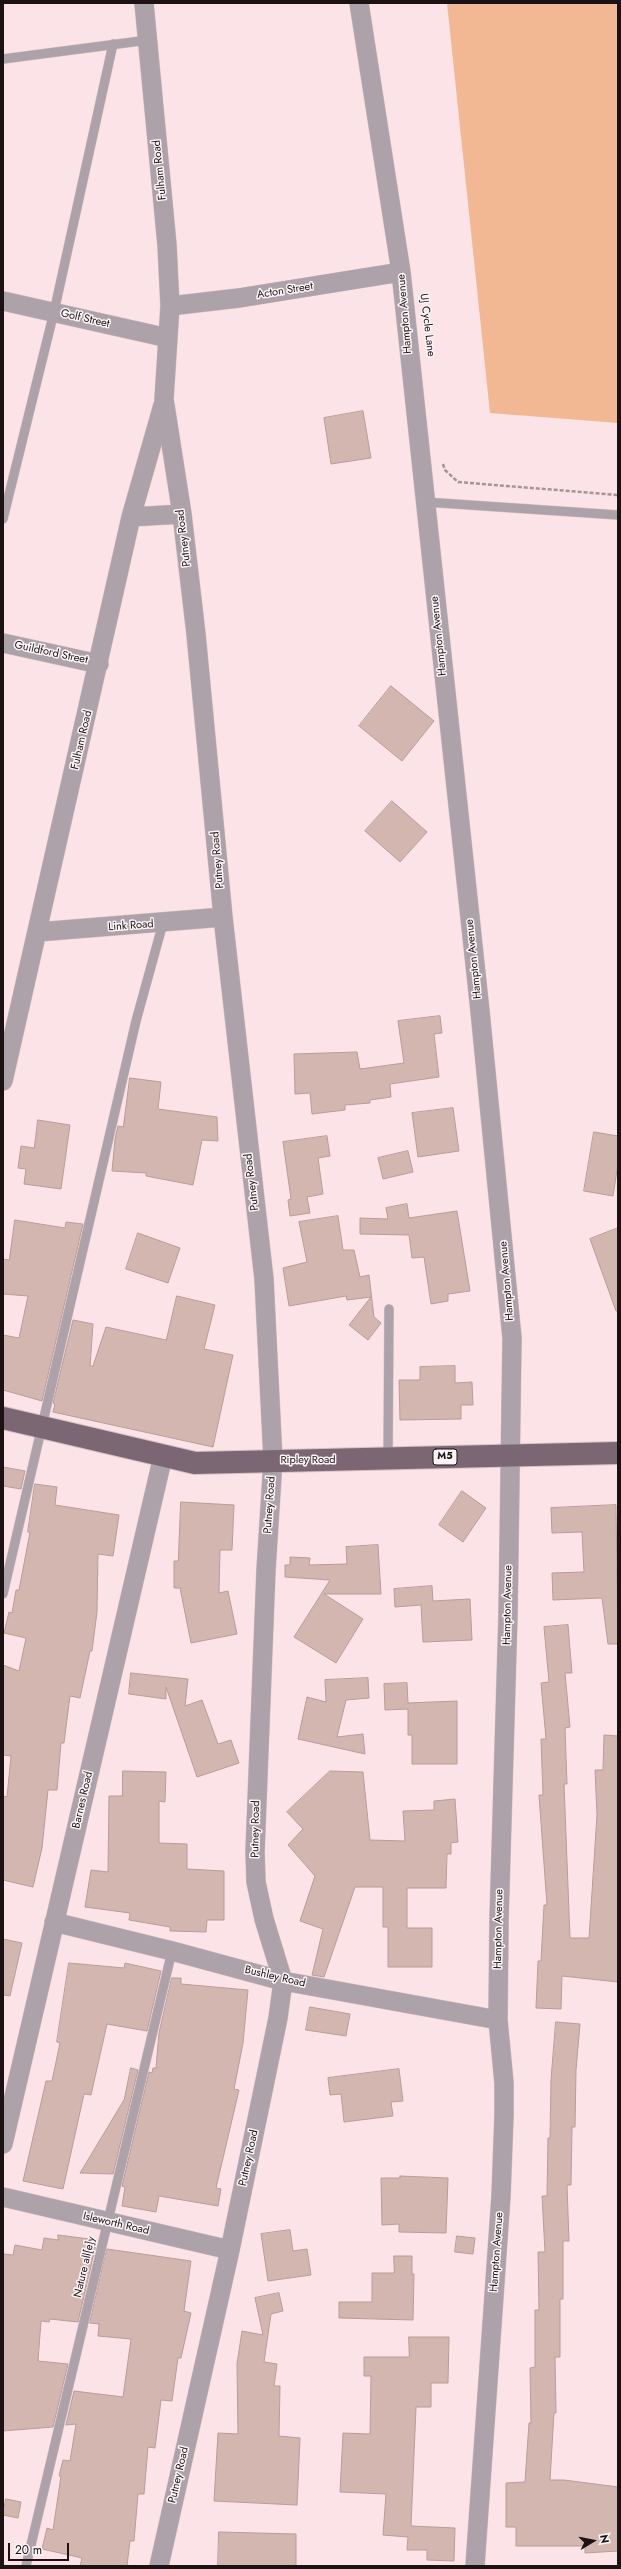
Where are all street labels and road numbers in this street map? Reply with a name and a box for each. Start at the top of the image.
street label: Fulham Road [150,139,170,201]
street label: Hampton Avenue [395,274,415,354]
street label: Acton Street [256,280,314,302]
street label: UJ Cycle Lane [417,293,437,357]
street label: Golf Street [59,307,111,331]
street label: Putney Road [174,509,194,567]
street label: Hampton Avenue [428,596,450,676]
street label: Guildford Street [13,639,89,667]
street label: Fulham Road [69,709,95,771]
street label: Putney Road [209,831,227,889]
street label: Link Road [108,918,154,934]
street label: Hampton Avenue [463,919,485,999]
street label: Putney Road [242,1153,262,1211]
street label: Hampton Avenue [497,1241,517,1321]
road number: M5 [433,1449,457,1465]
street label: Ripley Road [280,1453,336,1467]
street label: Putney Road [261,1476,279,1534]
street label: Hampton Avenue [501,1565,515,1645]
street label: Barnes Road [70,1770,96,1830]
street label: Putney Road [249,1800,263,1858]
street label: Hampton Avenue [492,1889,506,1969]
street label: Bushley Road [243,1964,307,1990]
street label: Putney Road [237,2129,261,2187]
street label: Isleworth Road [82,2210,150,2238]
street label: Hampton Avenue [488,2212,506,2292]
street label: Nature all[e]y [72,2235,98,2299]
street label: Putney Road [166,2446,192,2504]

